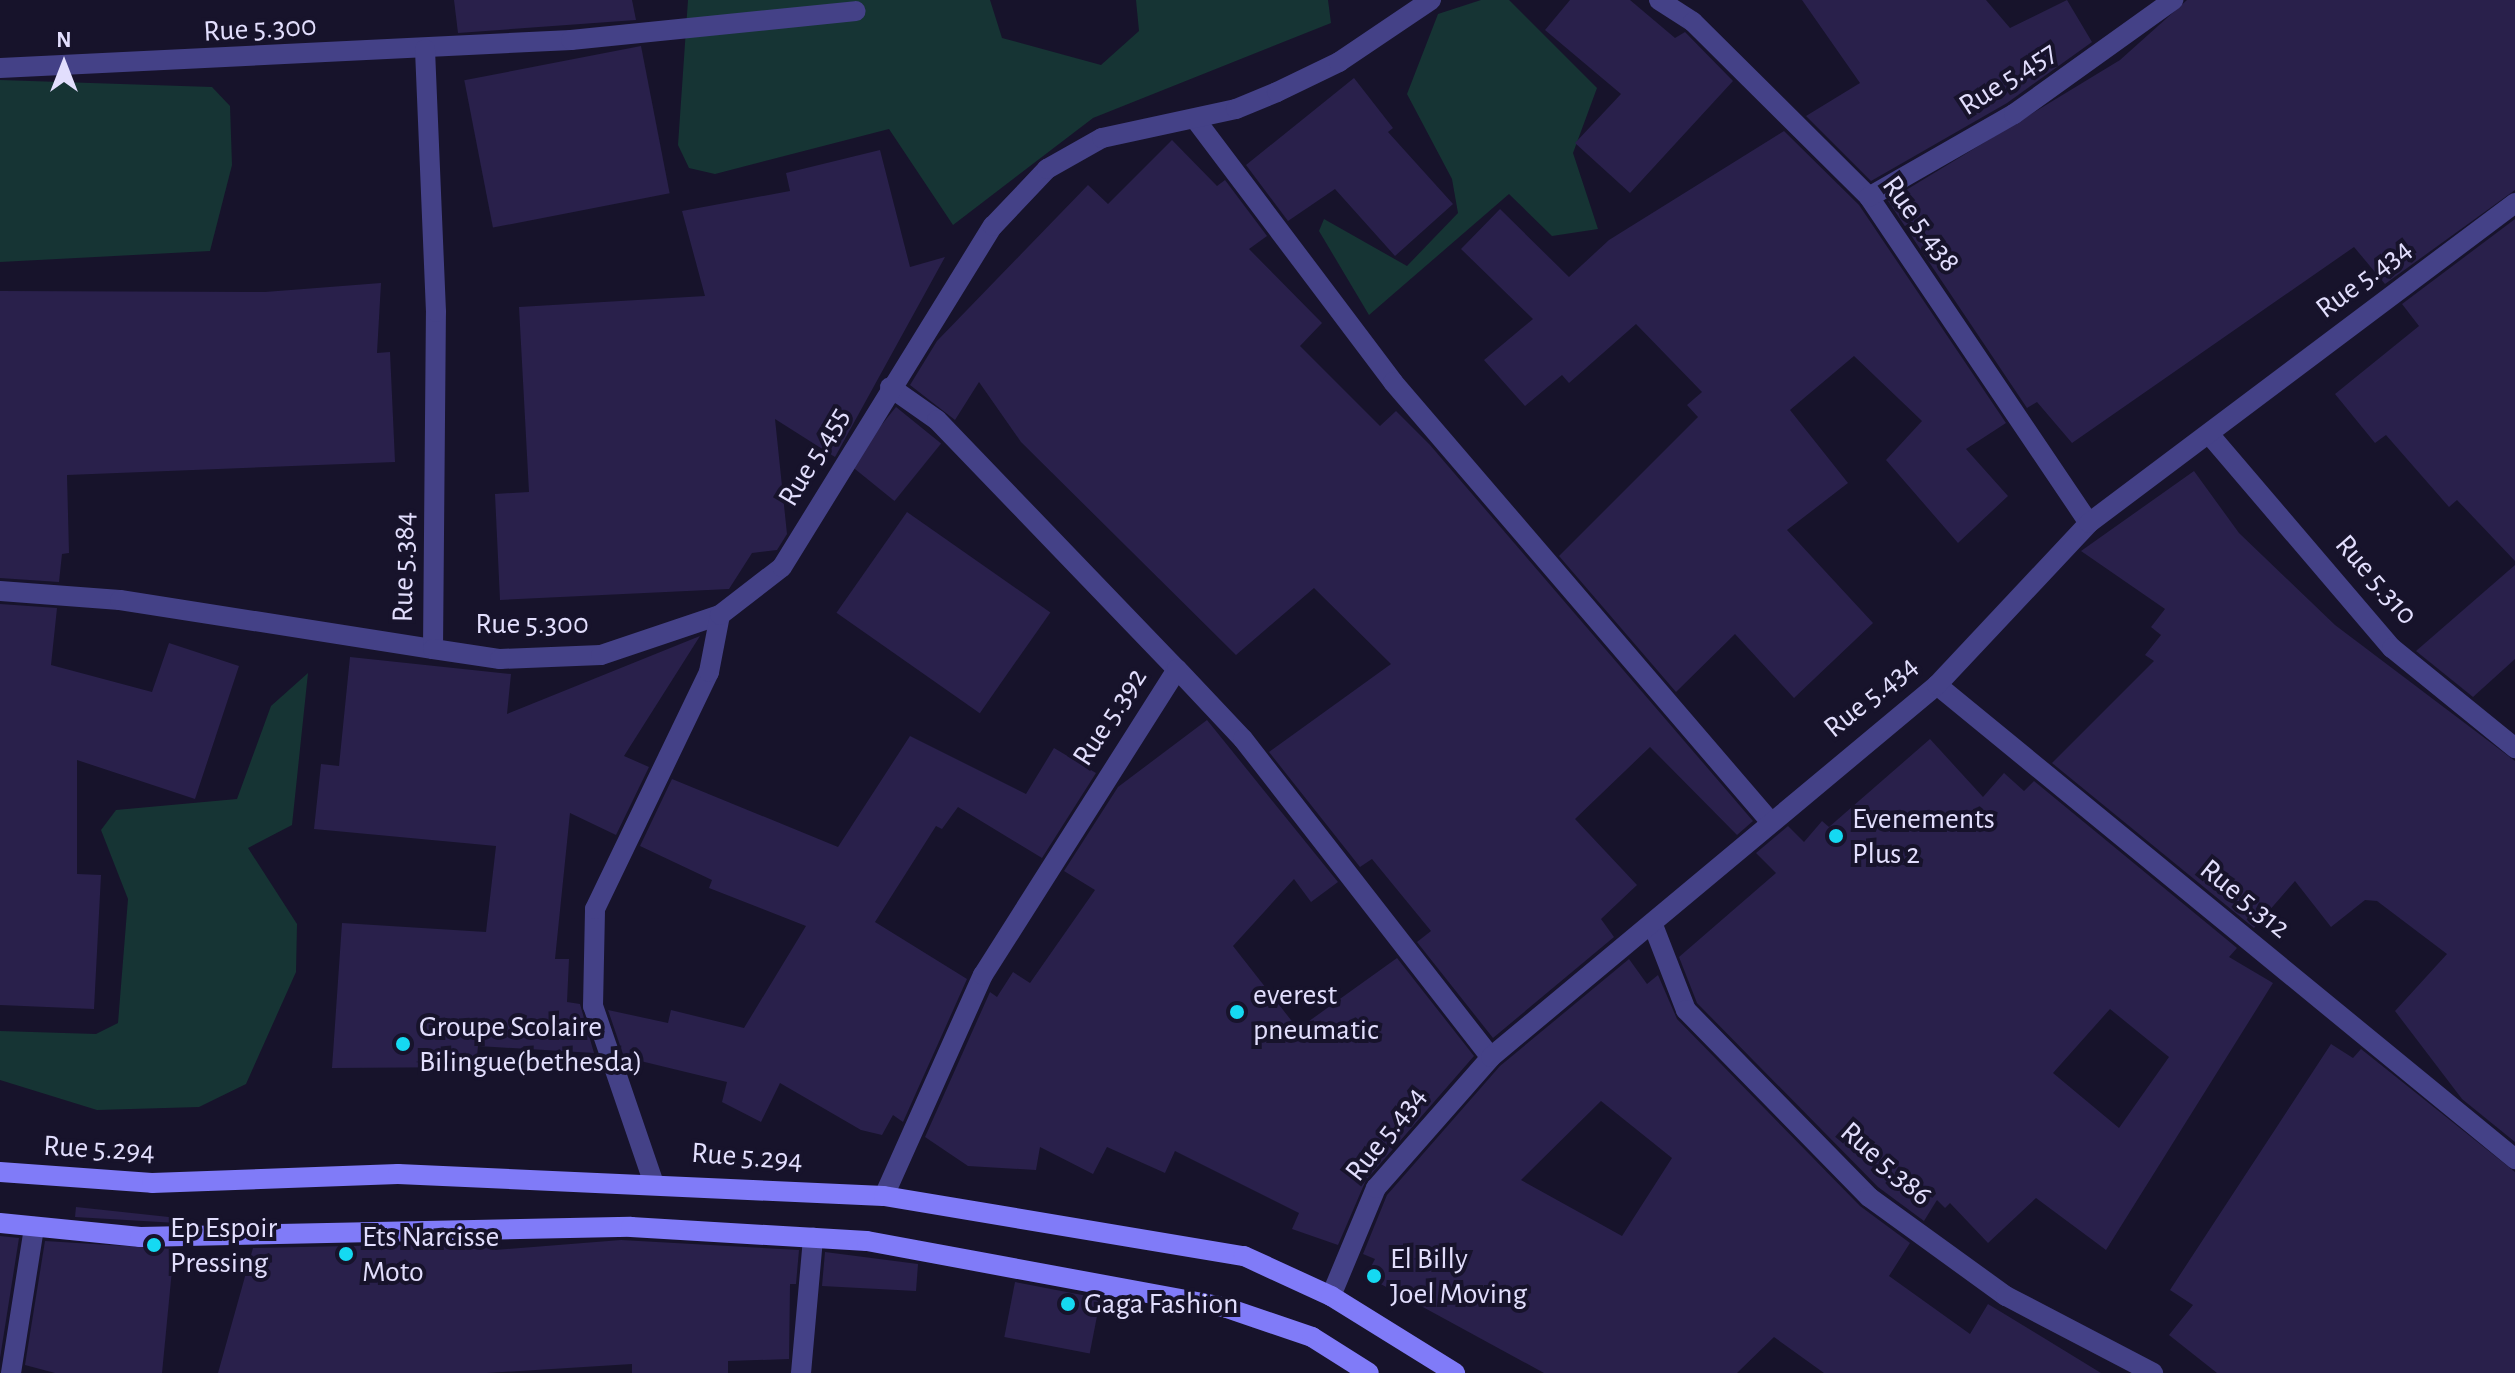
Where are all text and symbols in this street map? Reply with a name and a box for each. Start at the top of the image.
street label: Rue 5.300 [202,8,318,50]
north arrow [24,24,104,104]
text: N [56,29,72,51]
street label: Rue 5.457 [1952,34,2064,124]
street label: Rue 5.438 [1874,169,1968,279]
street label: Rue 5.434 [2309,231,2419,327]
street label: Rue 5.455 [770,401,858,513]
street label: Rue 5.384 [385,511,423,623]
street label: Rue 5.310 [2327,527,2425,633]
street label: Rue 5.300 [475,606,589,642]
street label: Rue 5.434 [1817,648,1925,746]
street label: Rue 5.392 [1065,661,1155,773]
place label: Evenements Plus 2 [1852,801,1995,872]
marker: Evenements Plus 2 [1827,827,1845,845]
street label: Rue 5.312 [2193,852,2297,946]
place label: everest pneumatic [1253,977,1379,1048]
marker: everest pneumatic [1228,1003,1246,1021]
place label: Groupe Scolaire Bilingue(bethesda) [419,1009,643,1080]
marker: Groupe Scolaire Bilingue(bethesda) [394,1035,412,1053]
street label: Rue 5.434 [1338,1079,1434,1189]
street label: Rue 5.386 [1833,1114,1939,1214]
street label: Rue 5.294 [42,1128,156,1170]
street label: Rue 5.294 [690,1135,804,1179]
place label: Ep Espoir Pressing [170,1210,277,1280]
place label: Ets Narcisse Moto [362,1219,499,1290]
marker: Ep Espoir Pressing [145,1236,163,1254]
place label: El Billy Joel Moving [1390,1241,1527,1312]
marker: Ets Narcisse Moto [337,1245,355,1263]
marker: El Billy Joel Moving [1365,1267,1383,1285]
place label: Gaga Fashion [1084,1286,1238,1322]
marker: Gaga Fashion [1059,1295,1077,1313]

